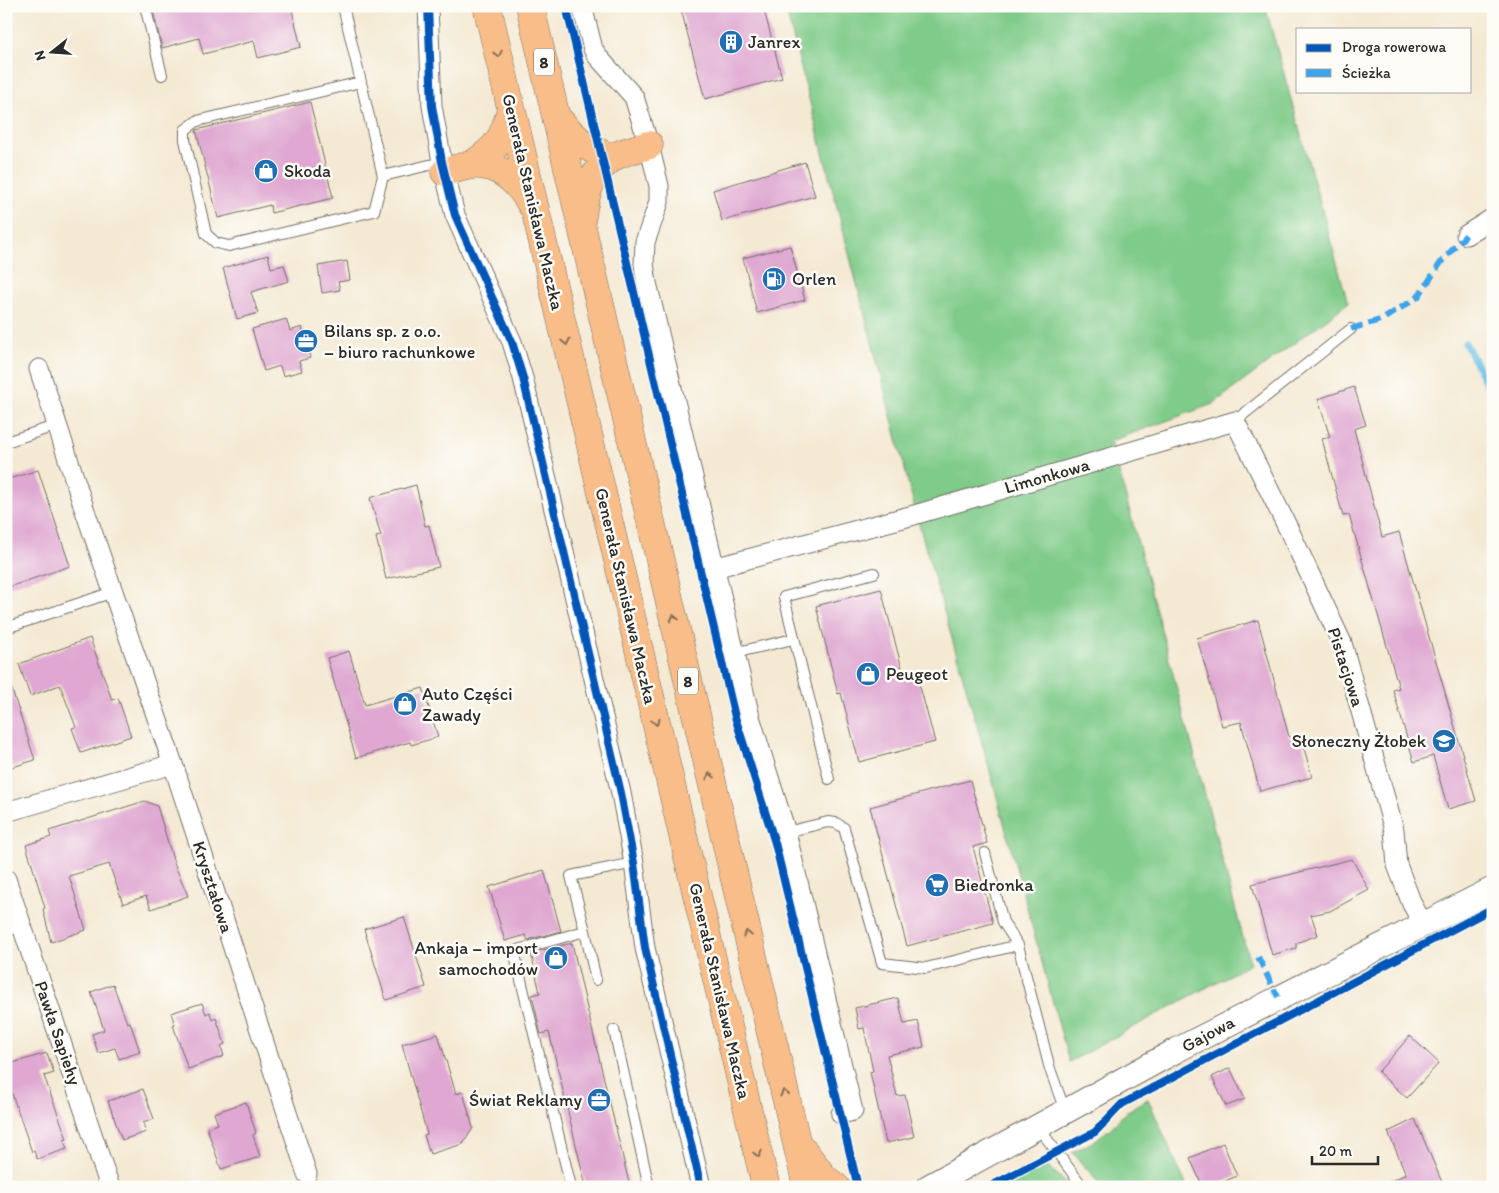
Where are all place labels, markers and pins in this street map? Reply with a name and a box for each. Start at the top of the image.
building icon: Janrex [718,29,744,55]
place label: Janrex [748,31,800,53]
shop icon: Skoda [253,158,279,184]
place label: Skoda [284,160,331,182]
fuel station icon: Orlen [761,266,787,292]
place label: Orlen [792,268,836,290]
place label: Bilans sp. z o.o. – biuro rachunkowe [324,320,475,363]
office icon: Bilans sp. z o.o. – biuro rachunkowe [293,328,319,354]
shop icon: Peugeot [855,661,881,687]
place label: Peugeot [886,663,948,685]
place label: Auto Części Zawady [422,683,513,726]
shop icon: Auto Części Zawady [392,691,418,717]
school or university icon: Słoneczny Żłobek [1431,728,1457,754]
place label: Słoneczny Żłobek [1292,730,1427,752]
supermarket icon: Biedronka [924,872,950,898]
place label: Biedronka [954,874,1034,896]
place label: Ankaja – import samochodów [415,937,538,980]
shop icon: Ankaja – import samochodów [543,945,569,971]
office icon: Świat Reklamy [586,1087,612,1113]
place label: Świat Reklamy [469,1089,582,1111]

